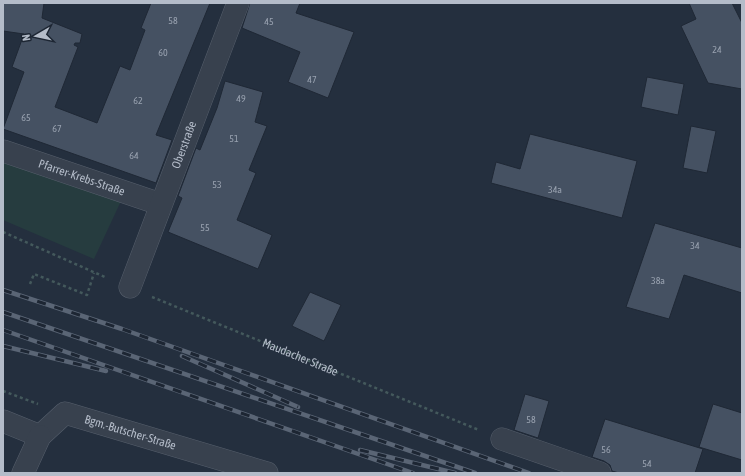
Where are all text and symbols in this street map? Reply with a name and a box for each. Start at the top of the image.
house number: 58 [168,15,178,26]
north arrow [16,16,56,56]
house number: 45 [264,16,274,27]
text: N [20,33,33,42]
house number: 24 [712,44,722,55]
house number: 60 [158,47,168,58]
house number: 47 [307,74,317,85]
house number: 49 [236,93,246,104]
house number: 62 [133,95,143,106]
house number: 65 [21,112,31,123]
street label: Oberstraße [169,119,199,171]
house number: 67 [52,123,62,134]
house number: 51 [229,133,239,144]
house number: 64 [129,150,139,161]
street label: Pfarrer-Krebs-Straße [37,156,127,199]
house number: 53 [212,179,222,190]
house number: 34a [548,184,562,195]
house number: 55 [200,222,210,233]
house number: 34 [690,240,700,251]
house number: 38a [651,275,665,286]
street label: Maudacher Straße [260,336,340,379]
street label: Bgm.-Butscher-Straße [83,412,178,453]
house number: 58 [526,414,536,425]
house number: 56 [601,444,611,455]
house number: 54 [642,458,652,469]

